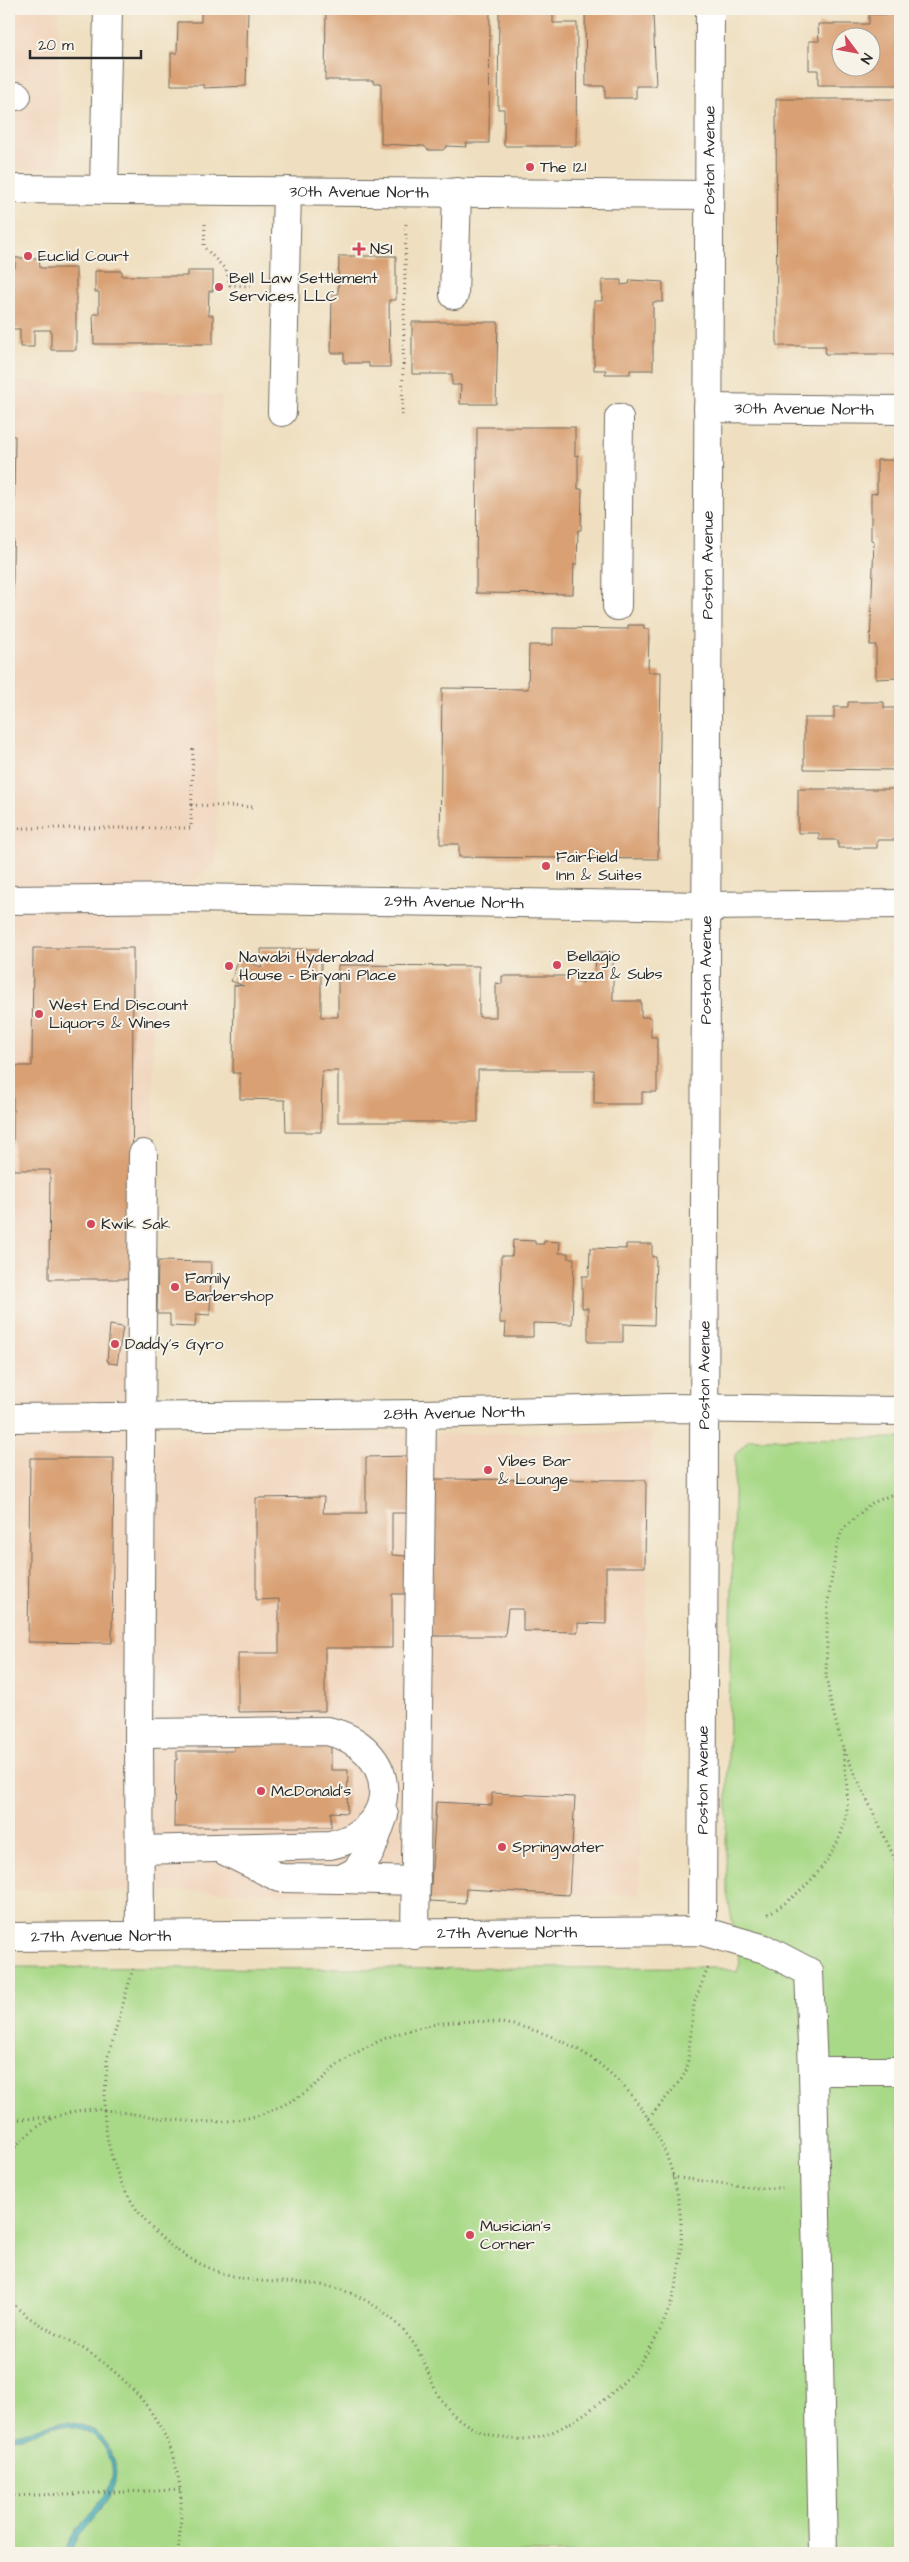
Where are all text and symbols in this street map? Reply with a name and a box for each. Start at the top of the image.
scale bar [30,28,141,60]
north arrow [832,28,882,78]
text: 20 m [38,35,74,56]
text: N [855,49,877,68]
street label: Poston Avenue [698,105,721,215]
place label: The 121 [540,156,586,178]
marker: The 121 [524,161,536,173]
street label: 30th Avenue North [289,180,429,204]
place label: NSI [370,238,393,260]
marker: NSI [352,242,366,256]
place label: Euclid Court [38,245,130,267]
marker: Euclid Court [22,250,34,262]
place label: Bell Law Settlement Services, LLC [229,267,378,307]
marker: Bell Law Settlement Services, LLC [213,281,225,293]
street label: 30th Avenue North [734,397,874,421]
street label: Poston Avenue [696,510,719,620]
place label: Fairfield Inn & Suites [556,846,642,886]
marker: Fairfield Inn & Suites [540,860,552,872]
street label: 29th Avenue North [384,890,524,914]
street label: Poston Avenue [695,915,717,1025]
place label: Bellagio Pizza & Subs [567,945,663,985]
place label: Nawabi Hyderabad House - Biryani Place [239,946,397,987]
marker: Bellagio Pizza & Subs [551,959,563,971]
marker: Nawabi Hyderabad House - Biryani Place [223,960,235,972]
place label: West End Discount Liquors & Wines [49,994,189,1034]
marker: West End Discount Liquors & Wines [33,1008,45,1020]
place label: Kwik Sak [101,1213,171,1235]
marker: Kwik Sak [85,1218,97,1230]
place label: Family Barbershop [185,1267,274,1307]
marker: Family Barbershop [169,1281,181,1293]
street label: Poston Avenue [693,1320,716,1430]
place label: Daddy's Gyro [125,1333,223,1356]
marker: Daddy's Gyro [109,1338,121,1350]
street label: 28th Avenue North [383,1401,525,1425]
place label: Vibes Bar & Lounge [498,1450,571,1491]
marker: Vibes Bar & Lounge [482,1464,494,1476]
street label: Poston Avenue [691,1725,714,1835]
place label: McDonald's [271,1780,351,1802]
marker: McDonald's [255,1785,267,1797]
place label: Springwater [512,1836,604,1859]
marker: Springwater [496,1841,508,1853]
street label: 27th Avenue North [437,1921,577,1944]
street label: 27th Avenue North [31,1925,171,1948]
place label: Musician's Corner [480,2215,551,2255]
marker: Musician's Corner [464,2229,476,2241]

